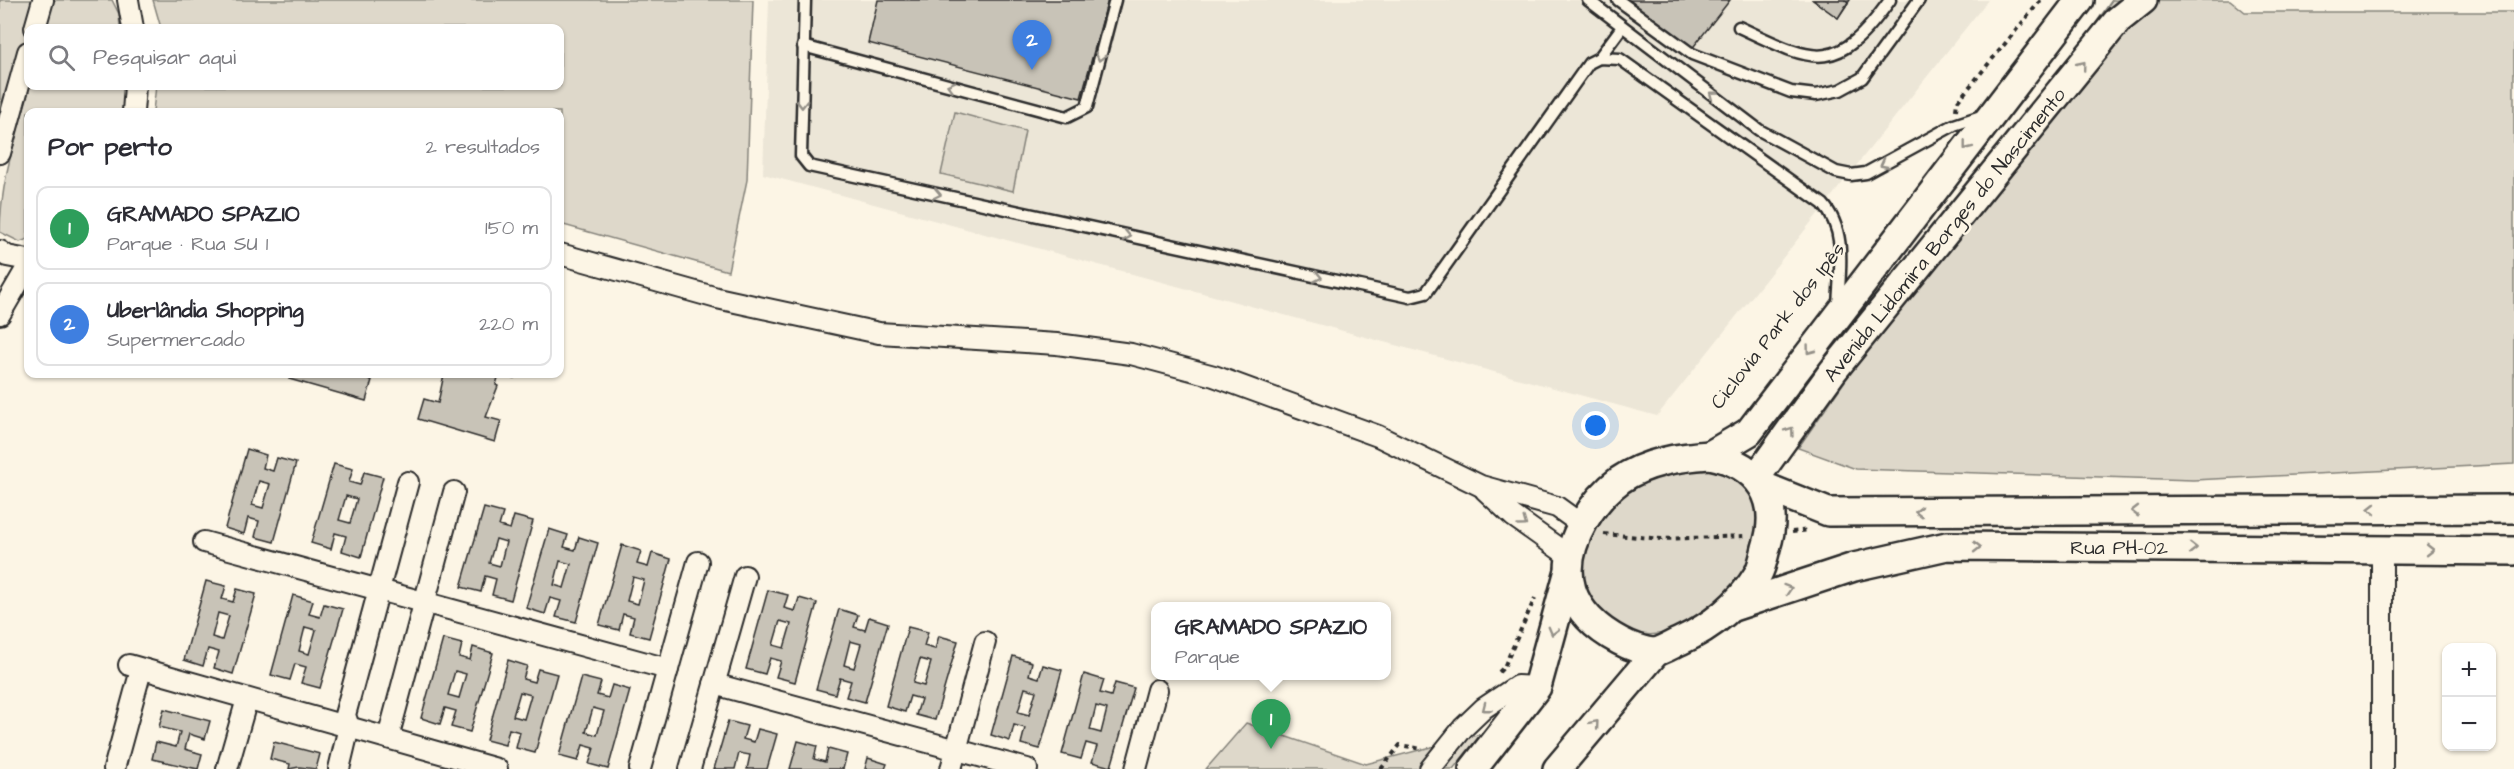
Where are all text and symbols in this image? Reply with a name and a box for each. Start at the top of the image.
pin: 2 [1012,20,1052,70]
search box [24,24,564,90]
icon: search [45,41,78,74]
text: Pesquisar aqui [93,42,236,73]
one-way arrow [1095,51,1107,61]
one-way arrow [2074,61,2085,72]
one-way arrow [946,81,956,94]
street label: Avenida Lidomira Borges do Nascimento [1817,82,2073,389]
one-way arrow [1709,92,1720,103]
one-way arrow [796,100,808,109]
text: Por perto [48,129,172,165]
text: 2 resultados [426,133,540,161]
one-way arrow [1963,139,1974,150]
one-way arrow [1879,157,1890,168]
one-way arrow [932,187,942,200]
text: GRAMADO SPAZIO [107,199,300,230]
text: 1 [68,214,71,242]
text: 150 m [485,214,538,242]
one-way arrow [1122,228,1132,241]
text: Parque · Rua SU 1 [107,230,268,258]
street label: Ciclovia Park dos Ipês [1704,237,1852,415]
one-way arrow [1313,270,1323,283]
text: Uberlândia Shopping [107,295,304,326]
text: 2 [64,310,75,338]
text: 220 m [479,310,538,338]
text: Supermercado [107,326,245,354]
one-way arrow [1806,344,1817,355]
your location [1581,411,1610,440]
one-way arrow [1783,426,1794,437]
one-way arrow [2367,503,2376,515]
one-way arrow [2130,504,2139,517]
one-way arrow [1914,505,1923,518]
one-way arrow [1517,516,1528,527]
street label: Rua PH-02 [2070,534,2168,562]
one-way arrow [1973,541,1982,553]
one-way arrow [2189,542,2198,554]
one-way arrow [2426,544,2435,556]
one-way arrow [1782,583,1793,596]
popup [1151,602,1391,680]
text: GRAMADO SPAZIO [1175,612,1367,643]
one-way arrow [1547,625,1560,635]
text: Parque [1175,643,1240,671]
map controls [2442,643,2496,751]
button: + [2442,643,2496,697]
button: − [2442,697,2496,751]
pin: 1 [1252,700,1290,749]
one-way arrow [1482,700,1493,711]
one-way arrow [1587,720,1598,731]

